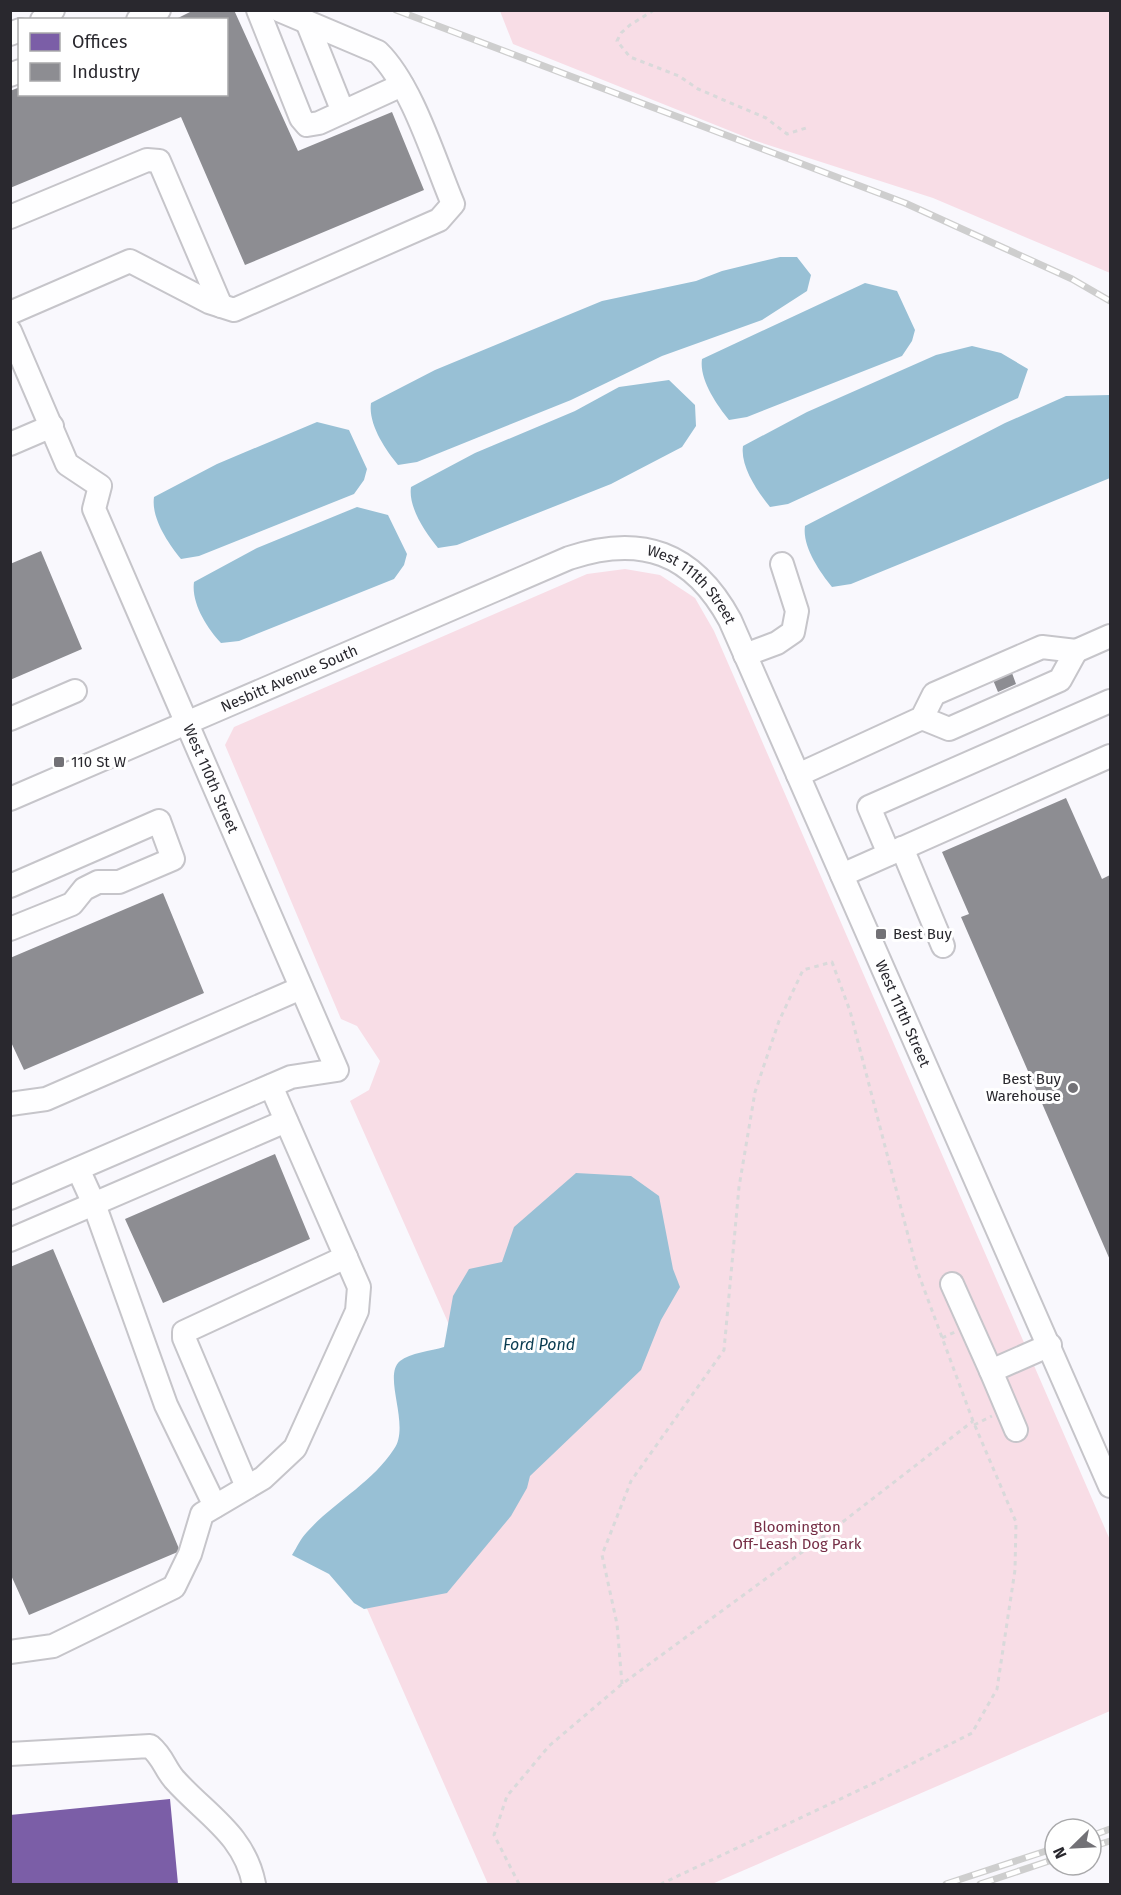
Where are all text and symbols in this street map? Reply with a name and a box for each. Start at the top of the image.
legend [18,18,228,96]
text: Offices [72,31,127,53]
text: Industry [72,61,140,83]
street label: West 111th Street [645,541,740,627]
street label: Nesbitt Avenue South [218,641,360,716]
street label: West 110th Street [179,721,243,836]
place label: 110 St W [71,753,127,771]
marker: 110 St W [52,755,66,769]
place label: Best Buy [893,925,953,943]
marker: Best Buy [874,927,888,941]
street label: West 111th Street [871,957,934,1070]
place label: Best Buy Warehouse [986,1070,1062,1105]
marker: Best Buy Warehouse [1066,1081,1080,1095]
water label: Ford Pond [503,1335,575,1354]
park label: Bloomington Off-Leash Dog Park [733,1518,862,1553]
north arrow [1043,1817,1103,1877]
text: N [1049,1844,1071,1862]

